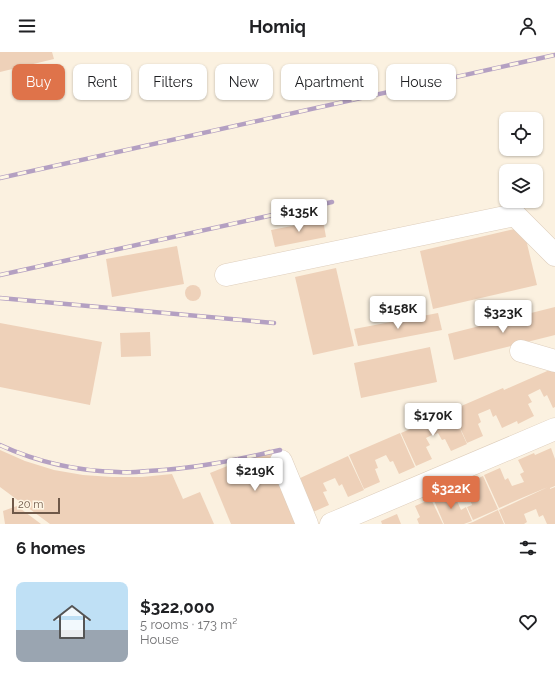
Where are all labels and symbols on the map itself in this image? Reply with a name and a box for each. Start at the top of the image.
pin: $135K [271,199,327,233]
pin: $158K [370,296,426,330]
pin: $323K [475,300,531,334]
pin: $170K [405,403,461,437]
pin: $219K [227,458,283,492]
pin: $322K [423,476,479,510]
scale bar [12,496,60,515]

